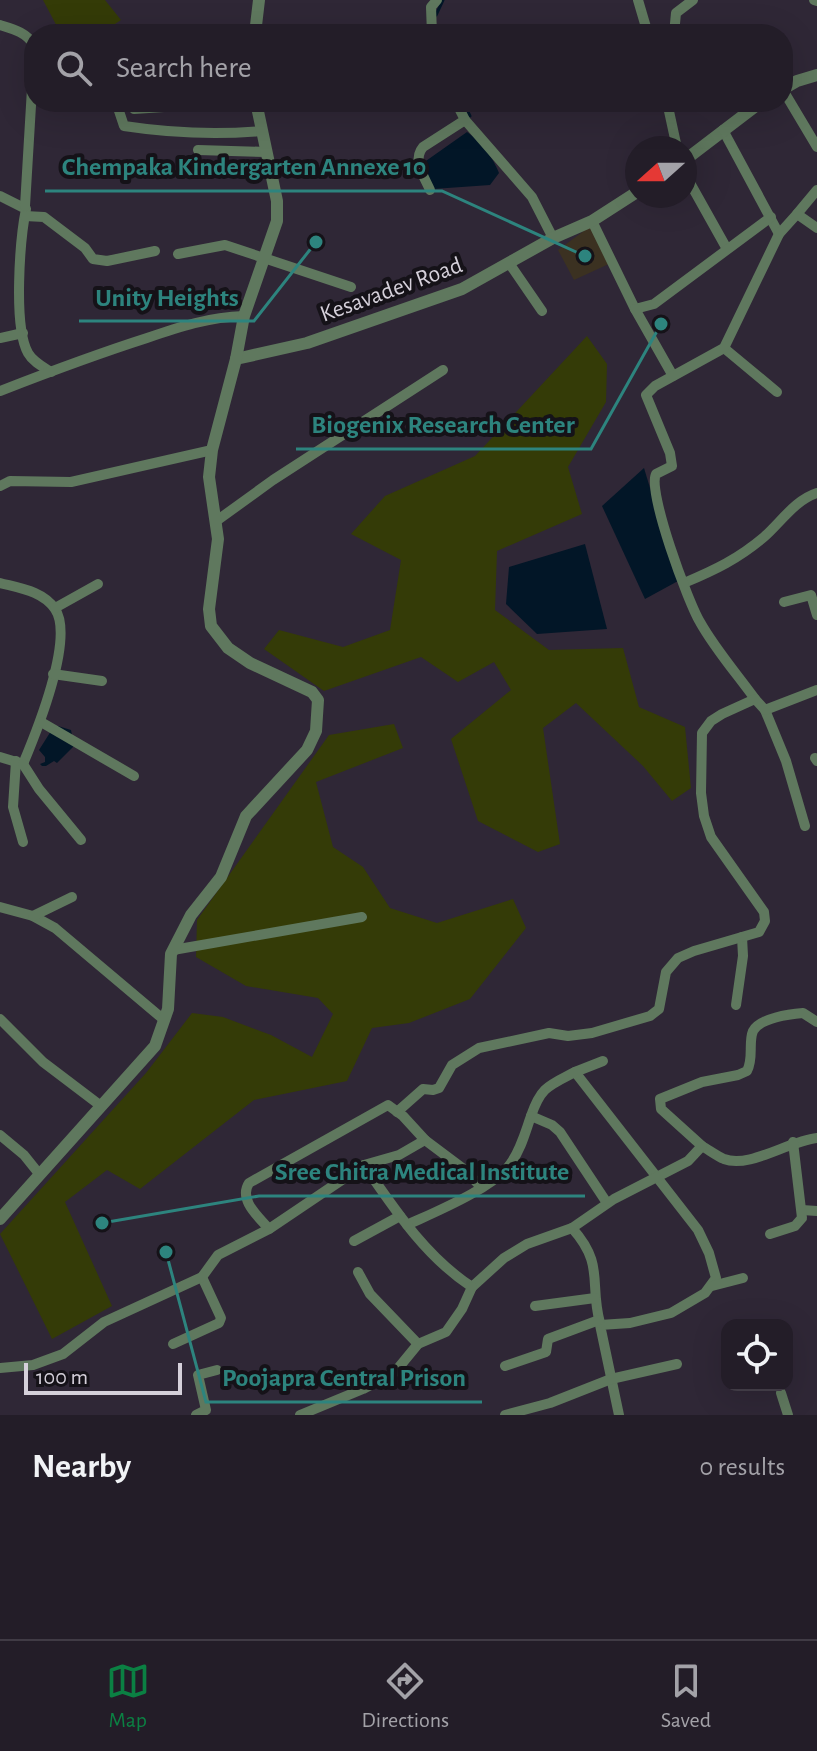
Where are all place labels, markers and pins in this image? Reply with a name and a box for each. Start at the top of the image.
callout: Chempaka Kindergarten Annexe 10 [45,141,442,191]
callout: Unity Heights [79,271,254,321]
callout: Biogenix Research Center [296,399,591,449]
callout: Sree Chitra Medical Institute [259,1146,585,1196]
callout: Poojapra Central Prison [206,1352,482,1402]

